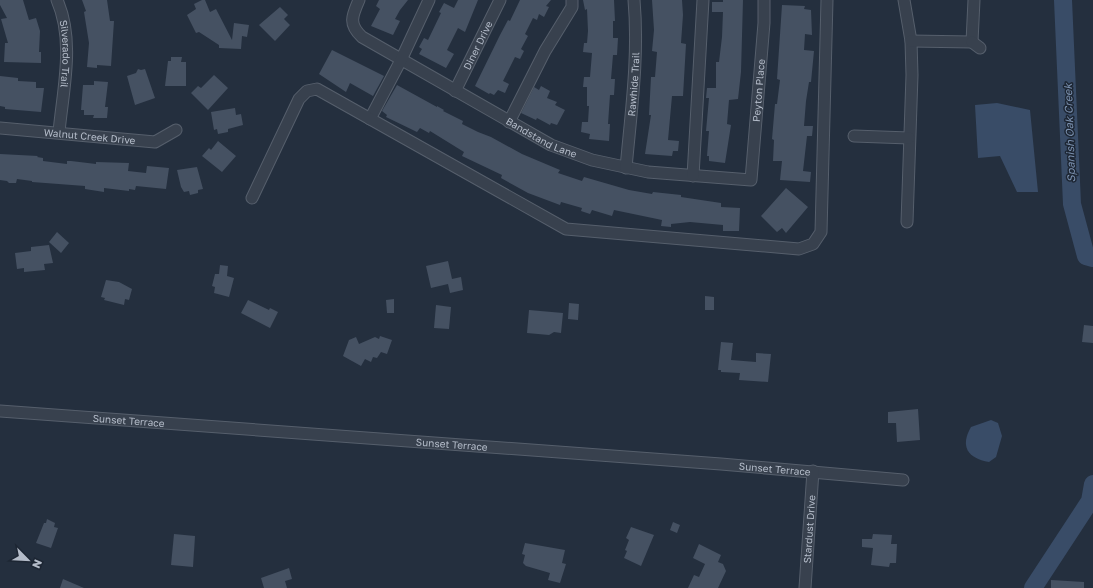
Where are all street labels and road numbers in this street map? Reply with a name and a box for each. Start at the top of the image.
street label: Silverado Trail [58,19,73,88]
street label: Diner Drive [461,19,495,72]
street label: Rawhide Trail [625,52,641,117]
street label: Peyton Place [750,58,767,122]
street label: Bandstand Lane [504,115,579,160]
street label: Walnut Creek Drive [43,126,136,146]
street label: Sunset Terrace [92,412,165,429]
street label: Sunset Terrace [415,436,488,453]
street label: Sunset Terrace [738,460,811,478]
street label: Stardust Drive [801,494,817,564]

